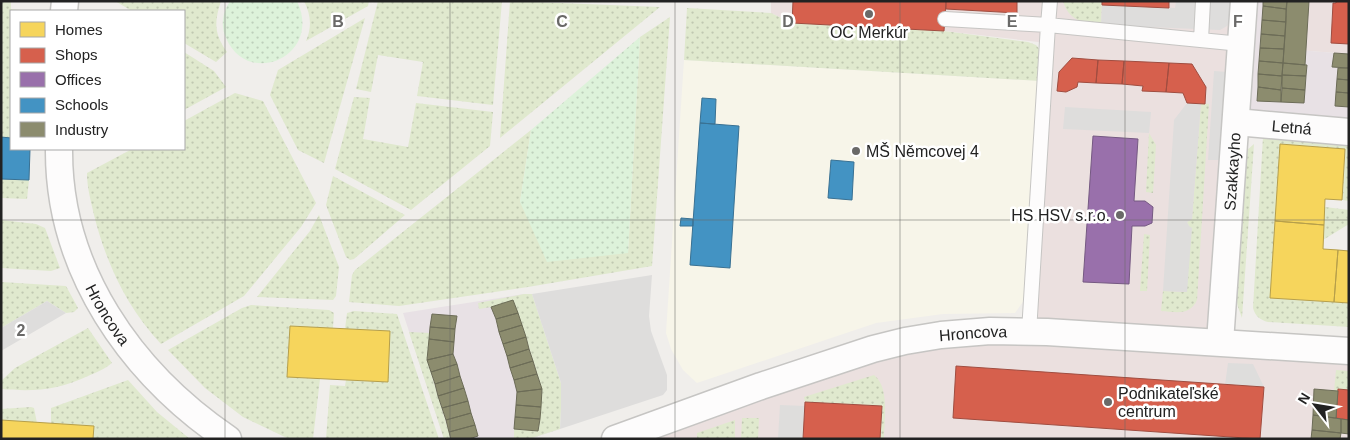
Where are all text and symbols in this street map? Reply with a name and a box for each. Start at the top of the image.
marker: OC Merkúr [863,8,875,20]
legend [10,10,185,150]
text: B [332,13,344,30]
text: C [556,13,568,30]
text: D [782,13,794,30]
text: E [1007,13,1018,30]
text: F [1233,13,1243,30]
text: Homes [55,21,103,38]
place label: OC Merkúr [830,24,909,41]
text: Shops [55,46,98,63]
text: Offices [55,71,101,88]
text: Schools [55,96,108,113]
street label: Letná [1271,117,1313,138]
text: Industry [55,121,109,138]
street label: Szakkayho [1221,132,1244,211]
place label: MŠ Němcovej 4 [866,142,979,160]
marker: MŠ Němcovej 4 [850,145,862,157]
place label: HS HSV s.r.o. [1011,207,1110,224]
marker: HS HSV s.r.o. [1114,209,1126,221]
street label: Hroncova [82,281,133,349]
text: 2 [17,322,26,339]
street label: Hroncova [938,323,1008,344]
north arrow [1290,380,1340,430]
place label: Podnikateľské centrum [1118,385,1219,420]
text: N [1294,390,1313,407]
marker: Podnikateľské centrum [1102,396,1114,408]

